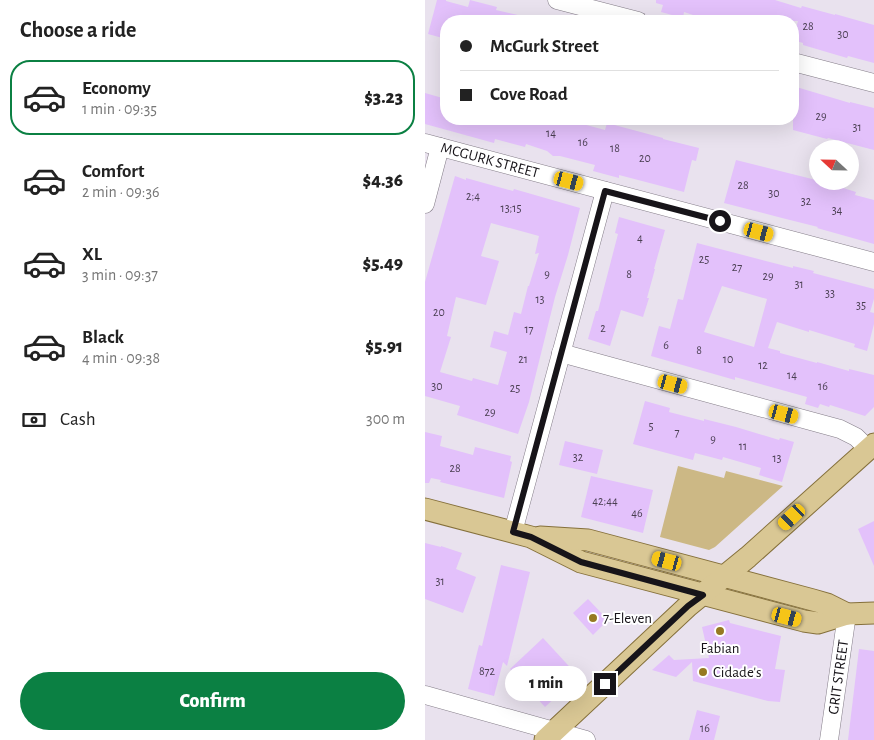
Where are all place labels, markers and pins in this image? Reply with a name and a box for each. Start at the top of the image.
place label: 7-Eleven [603,611,652,626]
marker: 7-Eleven [587,612,599,624]
marker: Fabian [714,625,726,637]
place label: Fabian [701,641,739,656]
place label: Cidade's [713,665,761,680]
marker: Cidade's [697,666,709,678]

